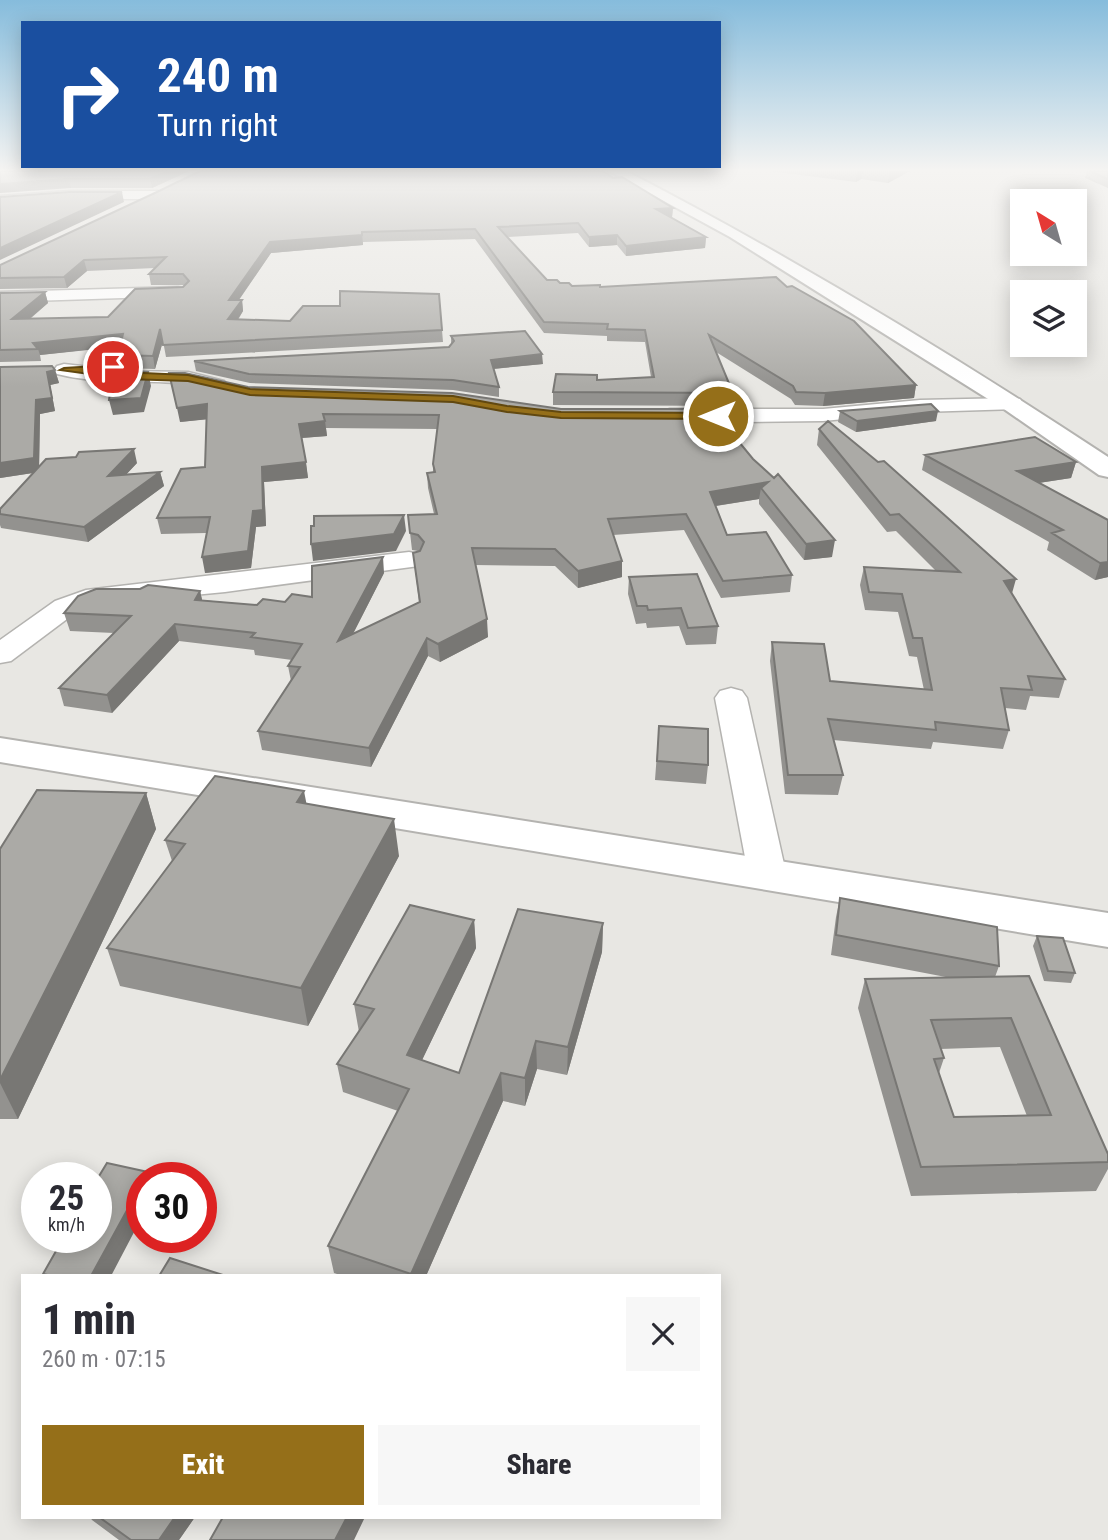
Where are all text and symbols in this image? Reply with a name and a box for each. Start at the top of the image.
text: 240 m [157,47,279,104]
icon: right [42,49,133,140]
text: Turn right [157,106,278,144]
north arrow [1010,189,1087,266]
map controls [1010,189,1087,357]
button: layers [1010,280,1087,357]
pin [83,337,143,397]
icon: arrive [94,348,132,386]
position arrow [681,379,755,453]
speed limit sign: 30 [126,1162,217,1253]
text: 25 [49,1178,84,1219]
text: km/h [48,1214,85,1235]
text: 1 min [42,1295,136,1344]
button: close [626,1297,700,1371]
text: 260 m · 07:15 [42,1346,166,1373]
button: Exit [42,1425,364,1505]
button: Share [378,1425,700,1505]

